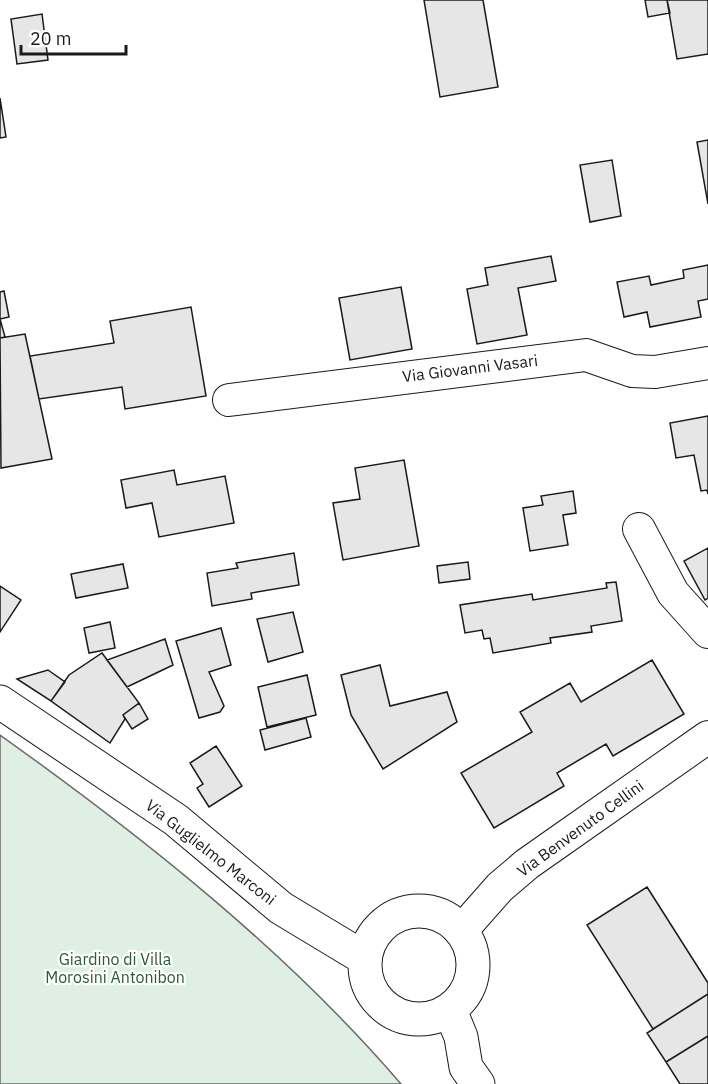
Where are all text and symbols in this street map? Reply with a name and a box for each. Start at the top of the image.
scale bar [21,18,126,56]
text: 20 m [30,27,72,50]
street label: Via Giovanni Vasari [401,350,539,386]
street label: Via Benvenuto Cellini [513,775,647,881]
street label: Via Guglielmo Marconi [142,795,280,909]
park label: Giardino di Villa Morosini Antonibon [45,949,185,987]

